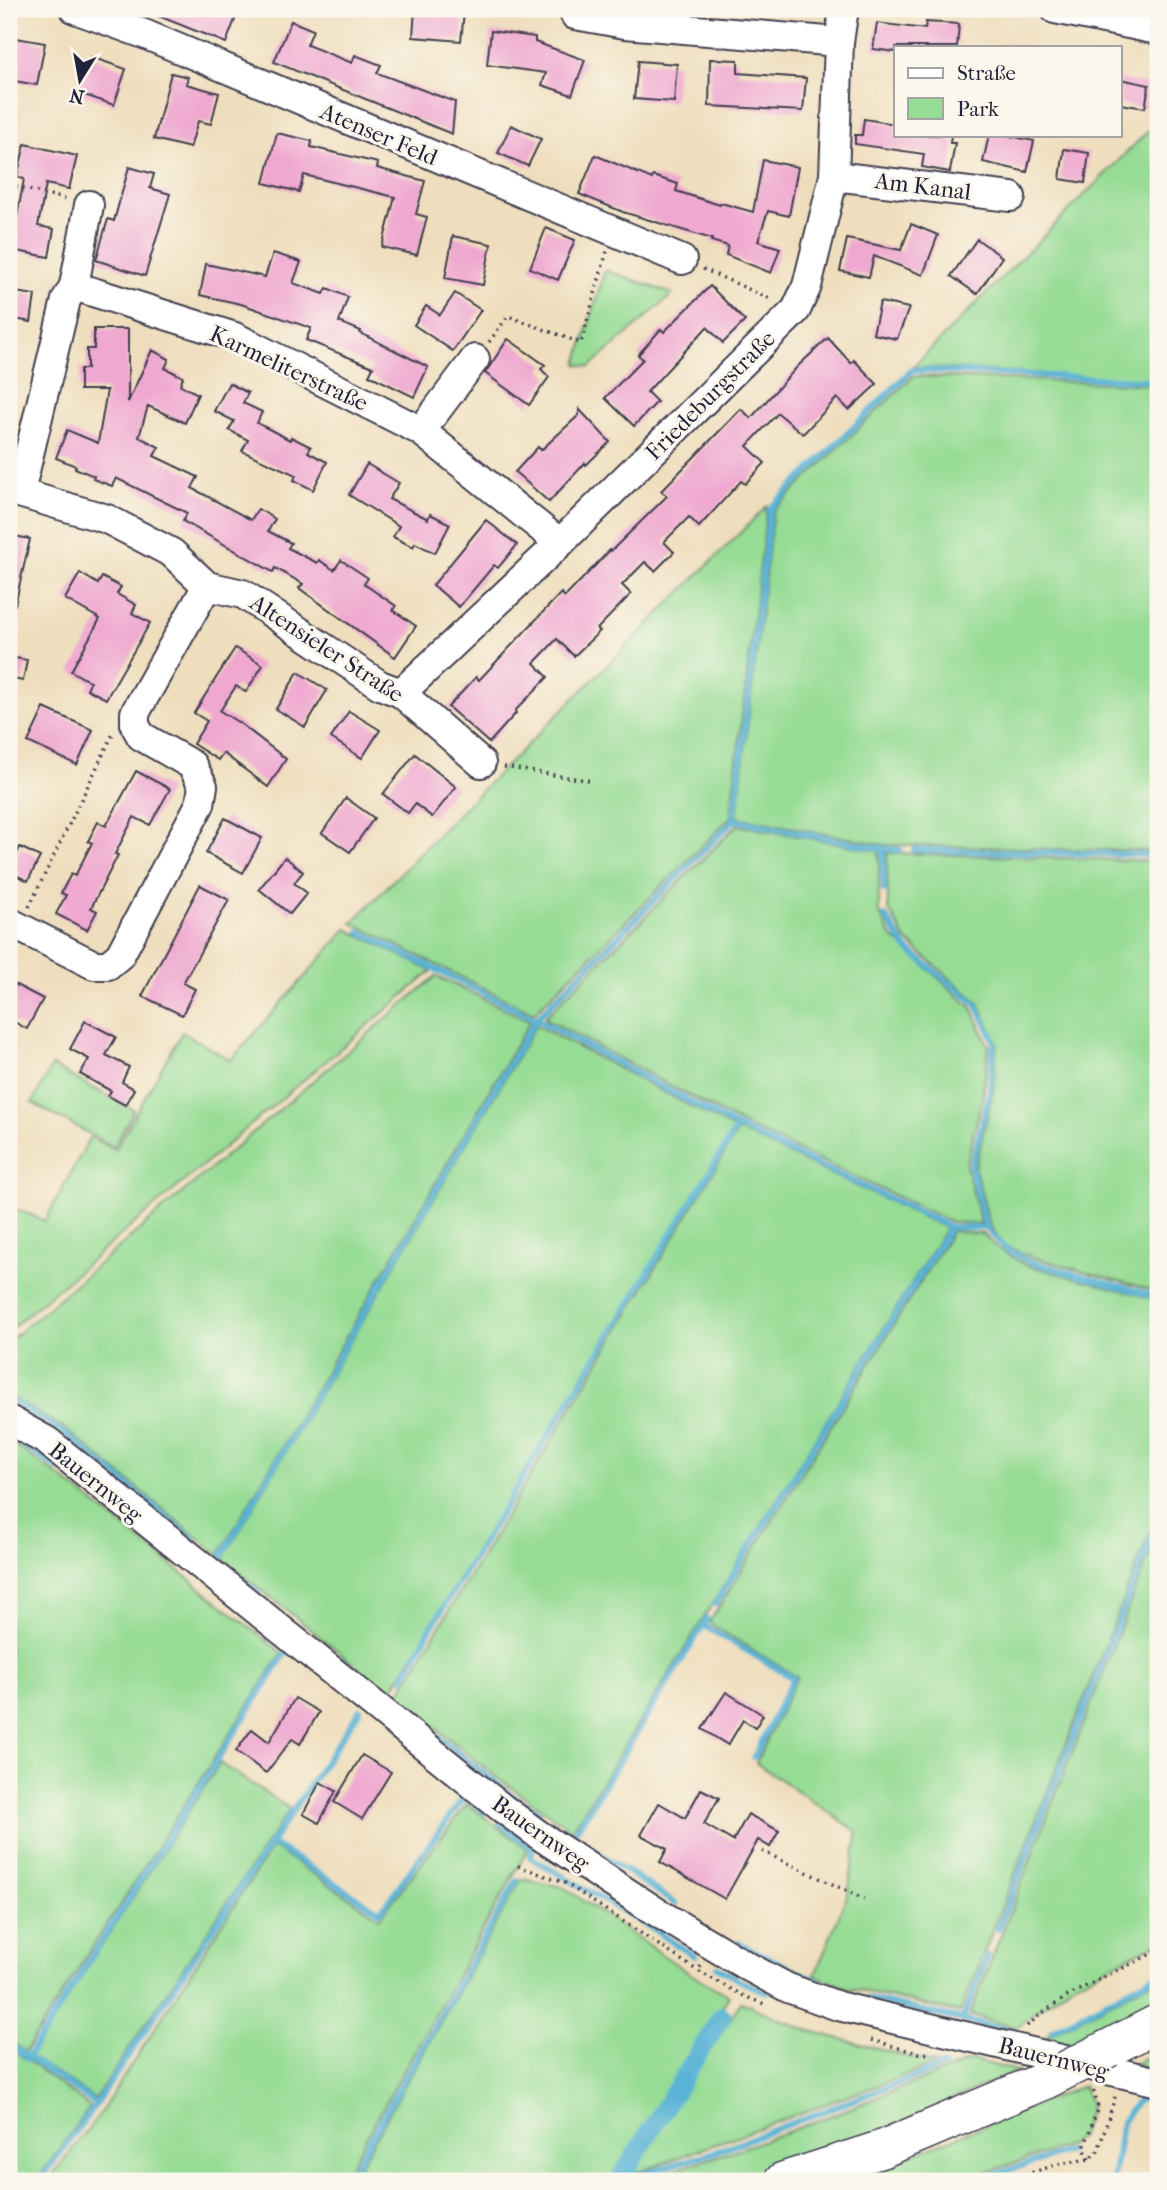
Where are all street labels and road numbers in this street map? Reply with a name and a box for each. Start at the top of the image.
street label: Atenser Feld [315,97,442,171]
street label: Am Kanal [872,167,973,206]
street label: Karmeliterstraße [206,320,372,417]
street label: Friedeburgstraße [640,325,781,466]
street label: Altensieler Straße [244,588,408,708]
street label: Bauernweg [43,1436,149,1529]
street label: Bauernweg [487,1790,595,1877]
street label: Bauernweg [996,2032,1113,2085]

